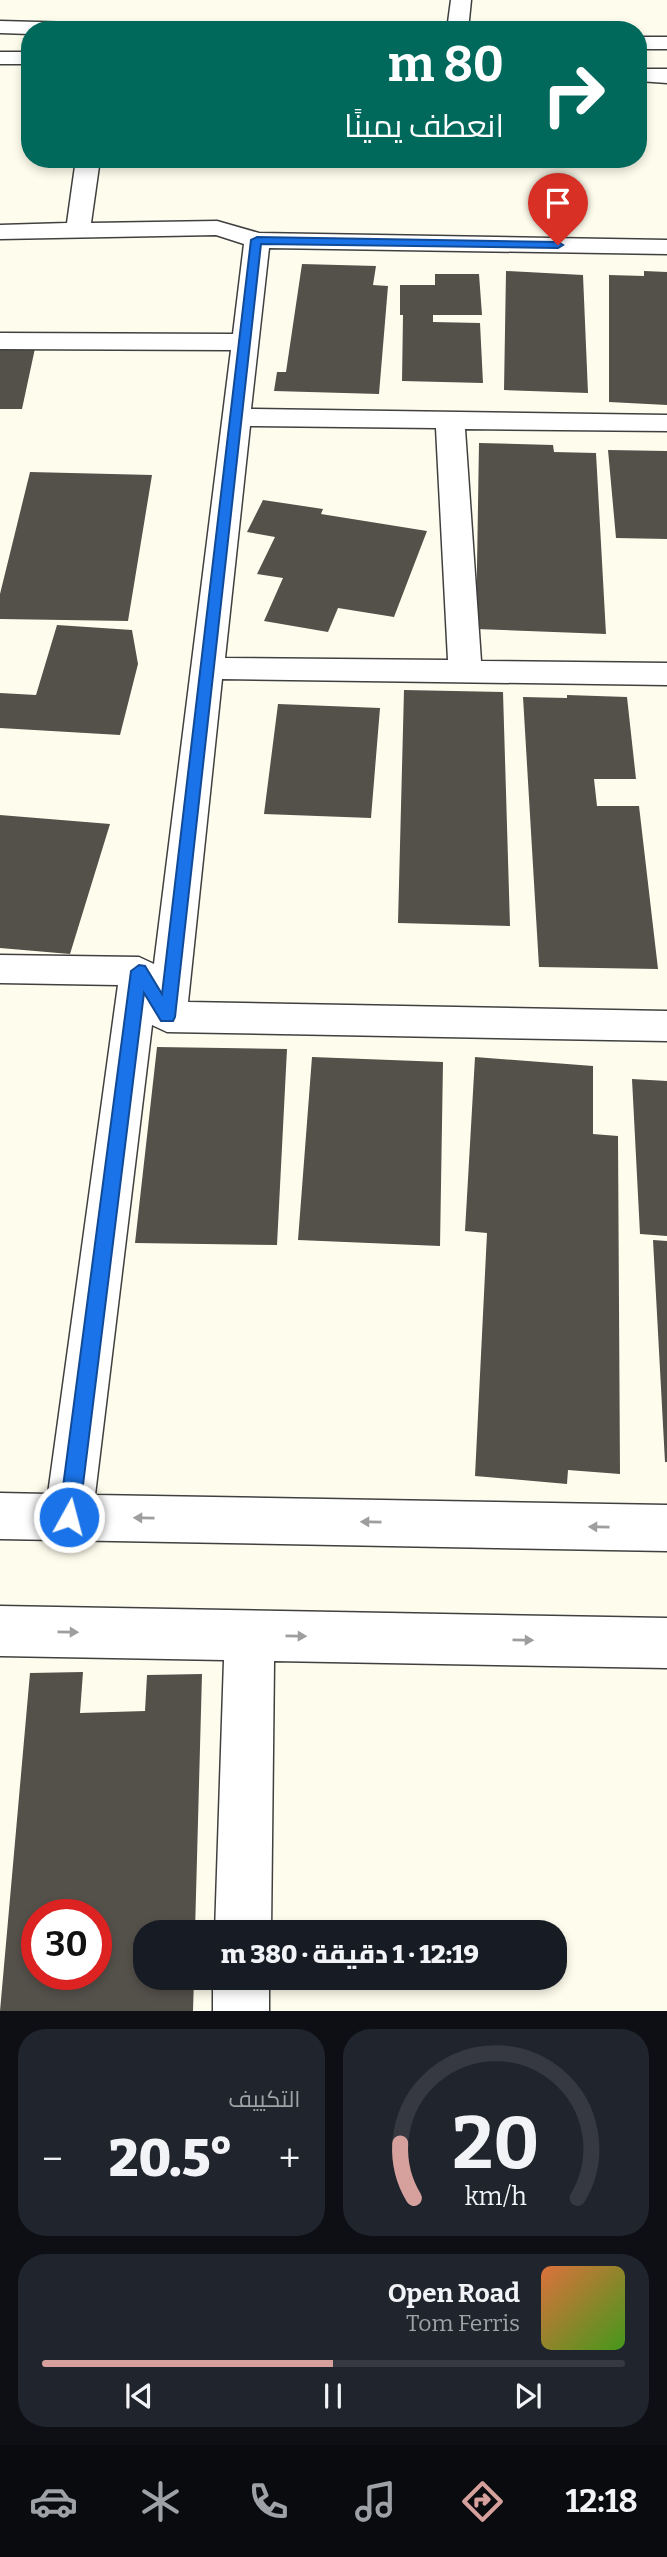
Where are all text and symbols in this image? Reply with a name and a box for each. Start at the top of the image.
text: 80 m [388,35,504,94]
icon: right [528,49,619,140]
text: انعطف يمينًا [344,107,504,145]
pin [528,173,588,245]
icon: arrive [539,184,577,222]
position arrow [32,1480,106,1554]
one-way arrow [133,1513,155,1524]
one-way arrow [360,1517,382,1528]
one-way arrow [588,1521,610,1532]
one-way arrow [57,1626,79,1638]
one-way arrow [285,1630,307,1642]
one-way arrow [512,1635,534,1646]
speed limit sign: 30 [21,1899,112,1990]
text: 12:19 · 1 دقيقة · 380 m [221,1939,479,1970]
text: التكييف [228,2085,301,2113]
text: 20 [452,2101,539,2188]
text: 20.5° [109,2127,233,2190]
text: − [42,2136,63,2182]
text: + [279,2136,301,2182]
text: km/h [465,2182,527,2212]
text: Open Road [388,2278,520,2309]
text: Tom Ferris [406,2309,520,2337]
icon: previous [120,2377,158,2415]
icon: pause [314,2377,352,2415]
icon: next [509,2377,547,2415]
icon: car [29,2477,78,2526]
icon: climate [136,2477,185,2526]
icon: phone [244,2477,293,2526]
icon: music [351,2477,400,2526]
icon: directions [458,2477,507,2526]
text: 12:18 [565,2482,638,2520]

